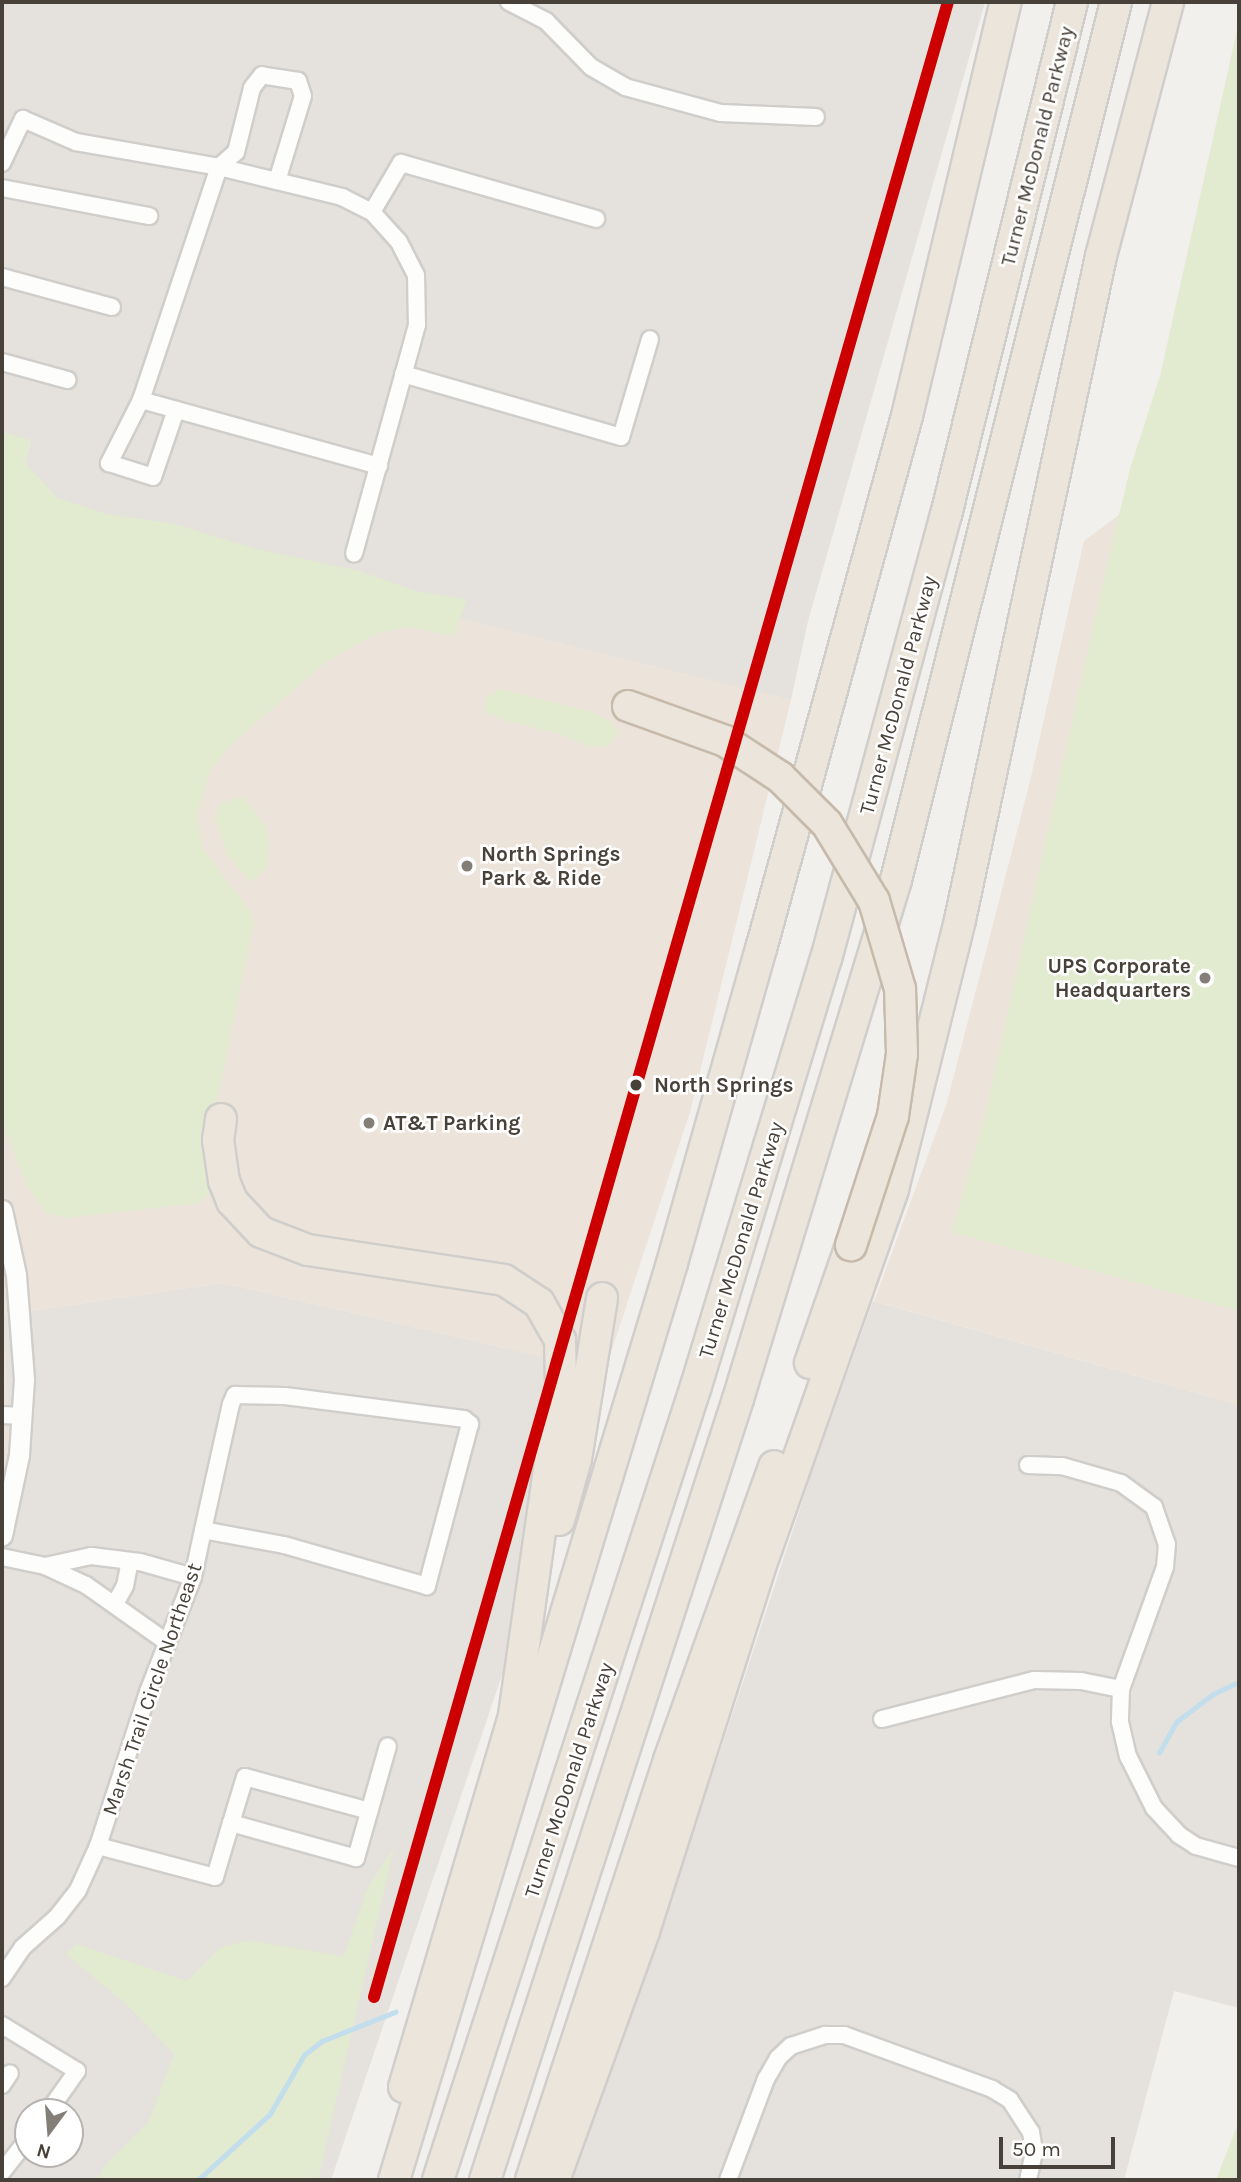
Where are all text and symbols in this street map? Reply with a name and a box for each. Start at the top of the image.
street label: Turner McDonald Parkway [995,24,1079,268]
street label: Turner McDonald Parkway [854,573,942,817]
place label: North Springs Park & Ride [481,841,621,891]
marker: North Springs Park & Ride [459,858,475,874]
place label: UPS Corporate Headquarters [1048,953,1191,1003]
marker: UPS Corporate Headquarters [1197,970,1213,986]
place label: North Springs [654,1072,794,1098]
marker: North Springs [624,1073,648,1097]
place label: AT&T Parking [383,1110,520,1136]
marker: AT&T Parking [361,1115,377,1131]
street label: Turner McDonald Parkway [693,1119,789,1361]
street label: Marsh Trail Circle Northeast [97,1559,207,1819]
street label: Turner McDonald Parkway [519,1659,619,1901]
north arrow [14,2098,84,2168]
scale bar [1003,2122,1118,2166]
text: 50 m [1012,2137,1061,2161]
text: N [34,2139,53,2164]

